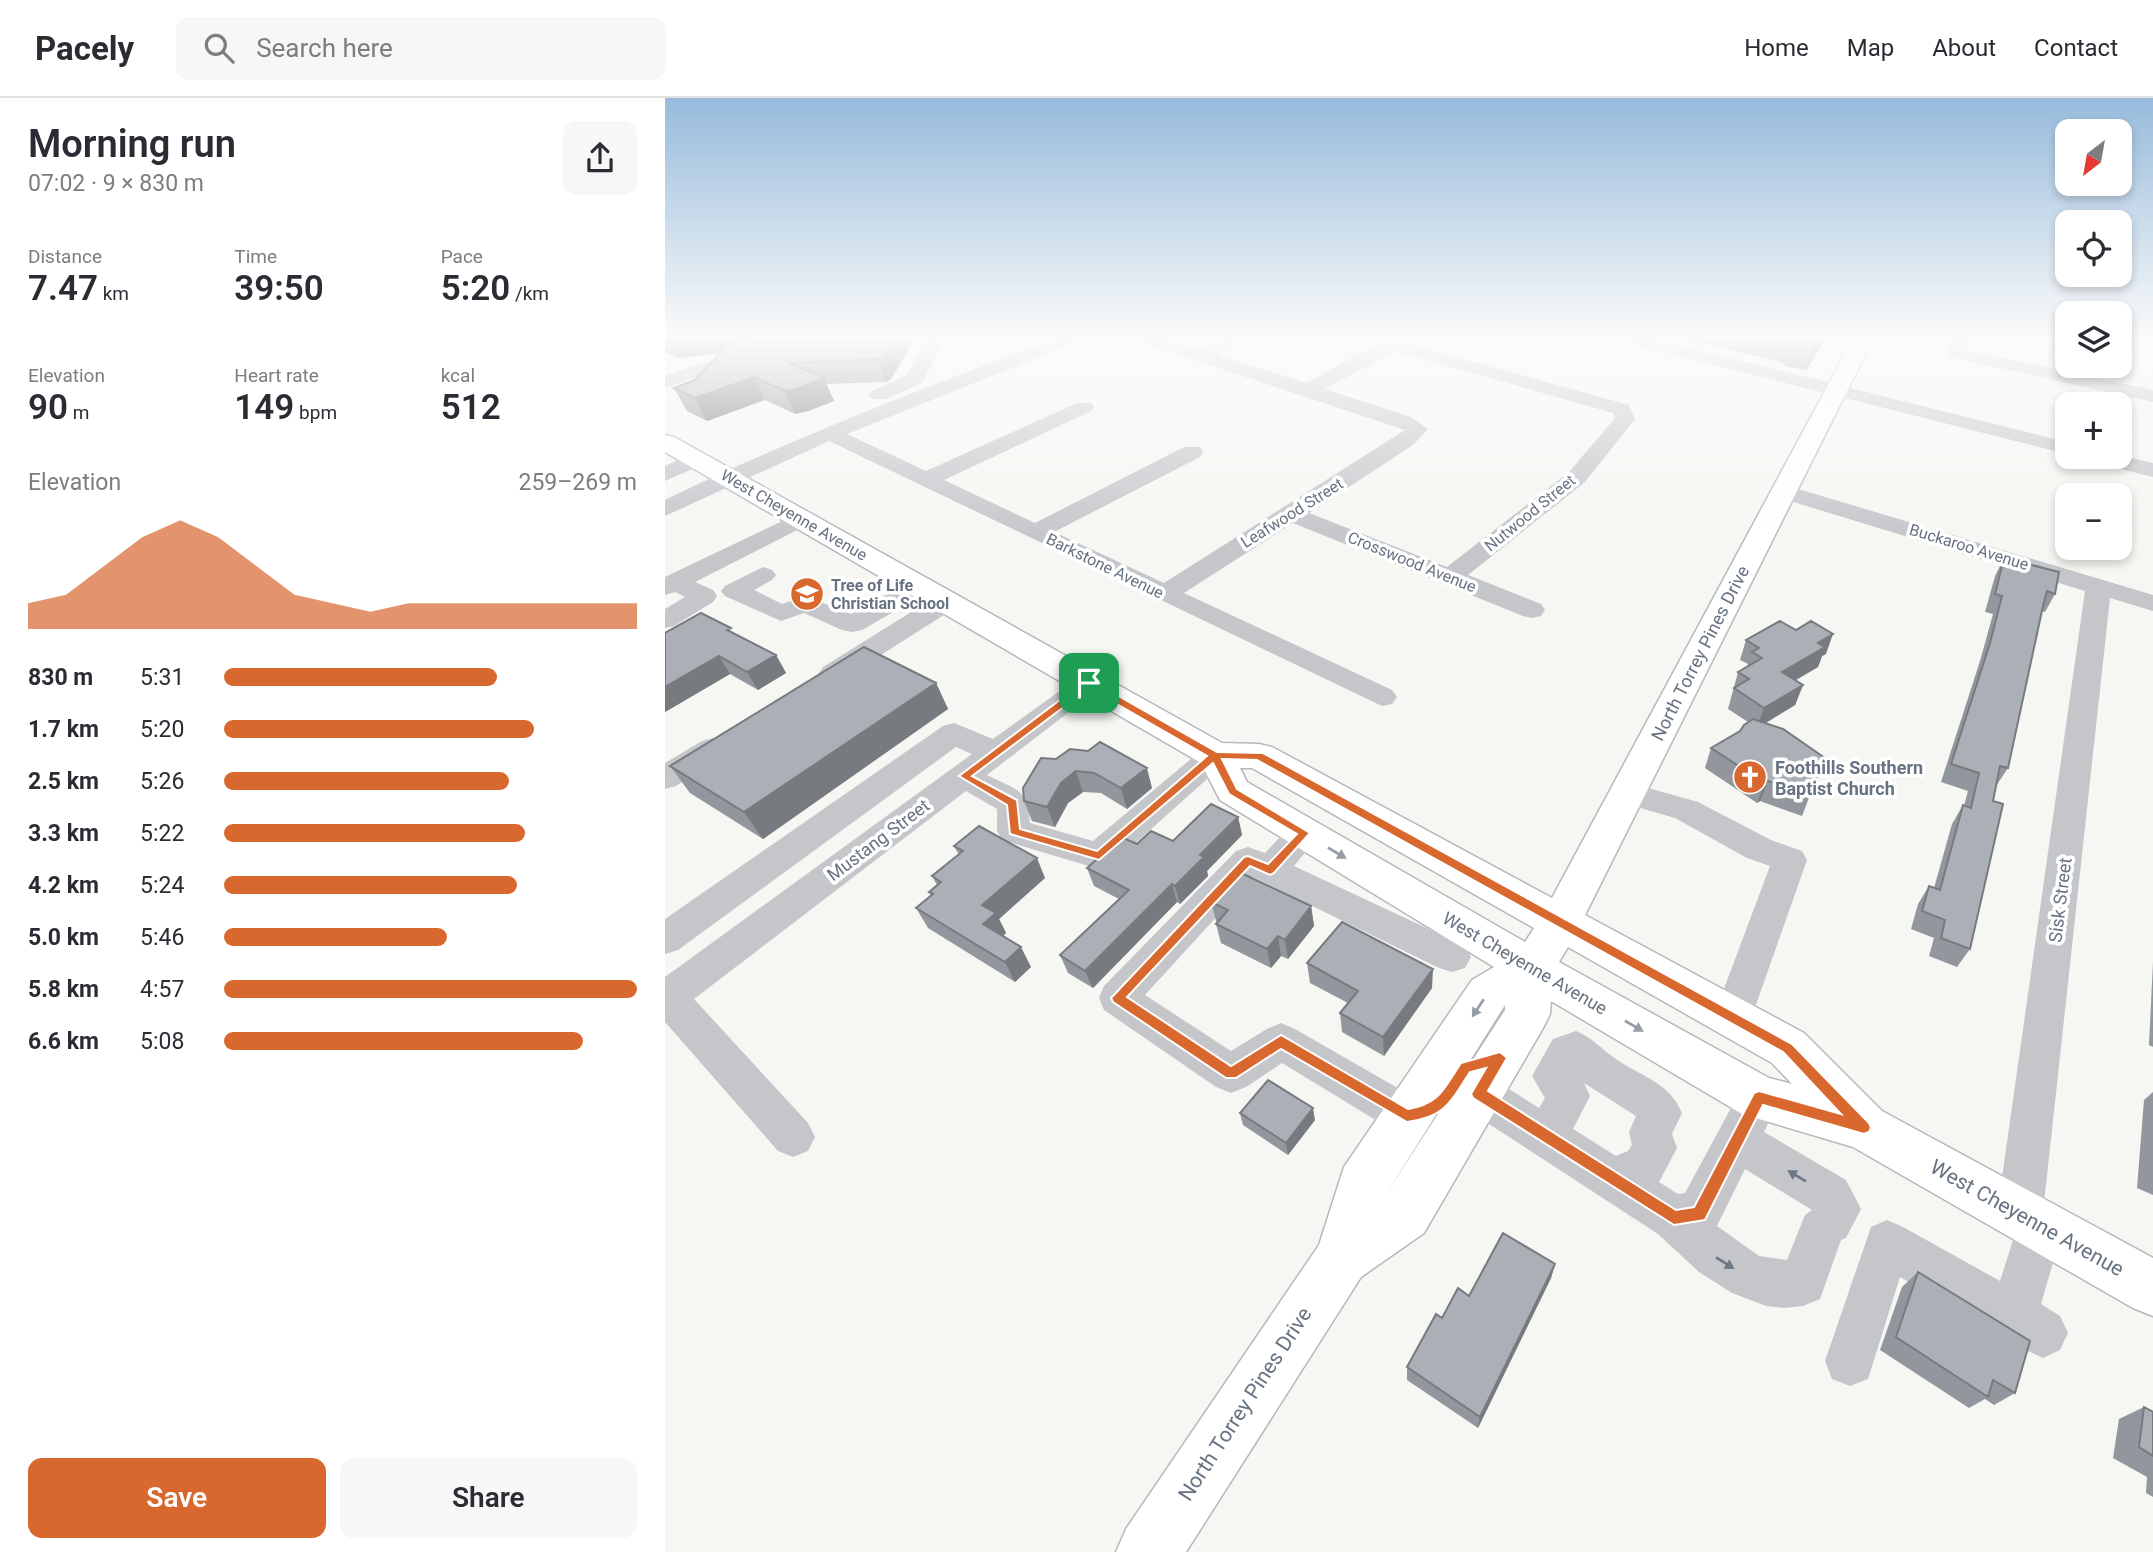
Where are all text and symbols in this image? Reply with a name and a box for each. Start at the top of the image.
search box [176,17,666,80]
text: Pacely [35,29,134,68]
icon: search [200,29,238,67]
text: Search here [256,33,393,63]
text: Home [1744,34,1809,62]
text: Map [1847,34,1894,62]
text: About [1932,34,1996,62]
text: Contact [2034,34,2118,62]
north arrow [2055,119,2131,196]
map controls [2055,119,2132,560]
button: share [563,121,637,195]
text: Morning run [28,122,236,166]
text: 07:02 · 9 × 830 m [28,170,204,197]
button: locate [2055,210,2132,287]
text: Distance [28,245,102,268]
text: Time [234,245,277,268]
text: Pace [441,245,483,268]
text: 7.47 [28,268,98,309]
text: 39:50 [234,268,324,309]
text: 5:20 [441,268,510,309]
text: km [98,282,129,305]
text: /km [510,282,549,305]
button: layers [2055,301,2132,378]
text: Elevation [28,364,105,387]
text: Heart rate [234,364,319,387]
text: kcal [441,364,475,387]
text: 90 [28,387,68,428]
text: 149 [234,387,294,428]
text: 512 [441,387,501,428]
button: + [2055,392,2132,469]
text: m [68,401,89,424]
text: bpm [294,401,337,424]
street label: West Cheyenne Avenue [717,465,871,565]
text: Elevation [28,469,121,496]
text: 259–269 m [518,469,637,496]
street label: Nutwood Street [1481,471,1579,555]
street label: Leafwood Street [1237,474,1347,552]
button: − [2055,483,2132,560]
street label: Buckaroo Avenue [1907,520,2031,574]
street label: Crosswood Avenue [1345,528,1479,596]
street label: Barkstone Avenue [1043,529,1167,603]
street label: North Torrey Pines Drive [1647,562,1753,744]
school or university icon: Tree of Life Christian School [788,575,826,613]
place label: Tree of Life Christian School [831,576,949,613]
pin [1059,653,1119,713]
text: 830 m [28,664,93,691]
text: 5:31 [140,664,184,691]
icon: arrive [1070,664,1108,702]
text: 1.7 km [28,716,99,743]
text: 5:20 [140,716,184,743]
place label: Foothills Southern Baptist Church [1775,757,1923,799]
church icon: Foothills Southern Baptist Church [1731,758,1769,796]
text: 2.5 km [28,768,99,795]
text: 5:26 [140,768,184,795]
street label: Mustang Street [823,795,933,885]
text: 3.3 km [28,820,99,847]
text: 5:22 [140,820,184,847]
one-way arrow [1327,846,1346,859]
street label: Sisk Street [2044,856,2076,944]
text: 4.2 km [28,872,99,899]
text: 5:24 [140,872,184,899]
street label: West Cheyenne Avenue [1439,907,1611,1019]
text: 5.0 km [28,924,99,951]
text: 5:46 [140,924,184,951]
text: 5.8 km [28,976,99,1003]
text: 4:57 [140,976,184,1003]
one-way arrow [1472,998,1485,1017]
one-way arrow [1624,1020,1643,1032]
text: 6.6 km [28,1028,99,1055]
text: 5:08 [140,1028,184,1055]
street label: West Cheyenne Avenue [1926,1155,2128,1281]
one-way arrow [1788,1170,1807,1183]
one-way arrow [1715,1256,1735,1269]
street label: North Torrey Pines Drive [1173,1303,1317,1505]
button: Save [28,1458,326,1538]
button: Share [340,1458,637,1538]

